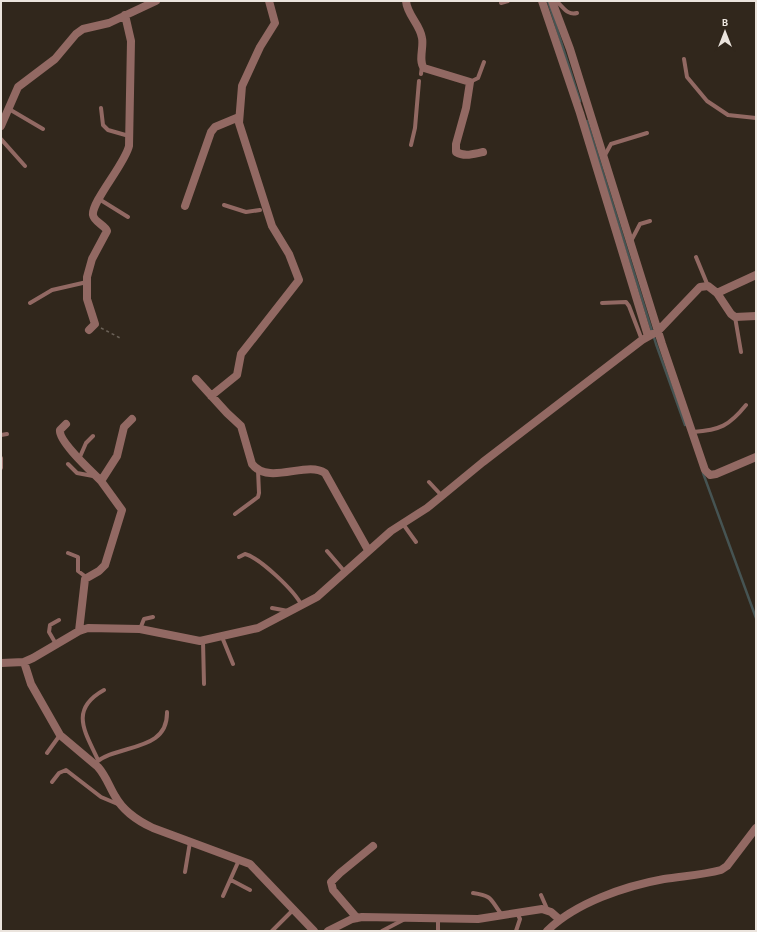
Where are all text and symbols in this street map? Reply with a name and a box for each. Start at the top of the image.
north arrow [705,12,745,52]
text: B [722,17,729,28]

